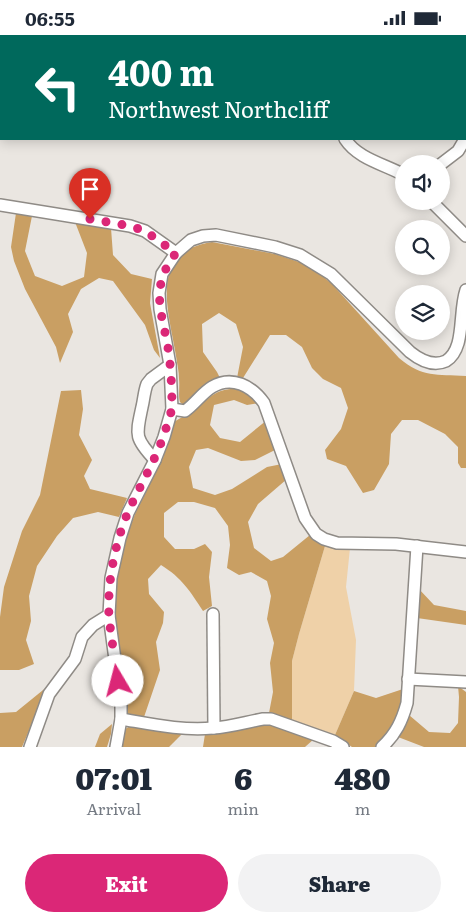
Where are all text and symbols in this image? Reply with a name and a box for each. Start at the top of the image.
text: 06:55 [25,4,75,32]
text: 400 m [108,45,214,97]
icon: left [25,55,90,120]
text: Northwest Northcliff [108,92,329,125]
map controls [395,155,450,340]
button: sound [395,155,450,210]
pin [69,168,111,219]
icon: arrive [76,175,104,203]
button: search [395,220,450,275]
button: layers [395,285,450,340]
position arrow [91,654,143,706]
text: 07:01 [75,755,152,799]
text: 6 [234,755,252,799]
text: 480 [334,755,391,799]
text: Arrival [86,796,141,820]
text: min [227,796,259,820]
text: m [355,796,370,820]
button: Exit [25,854,228,912]
button: Share [238,854,441,912]

